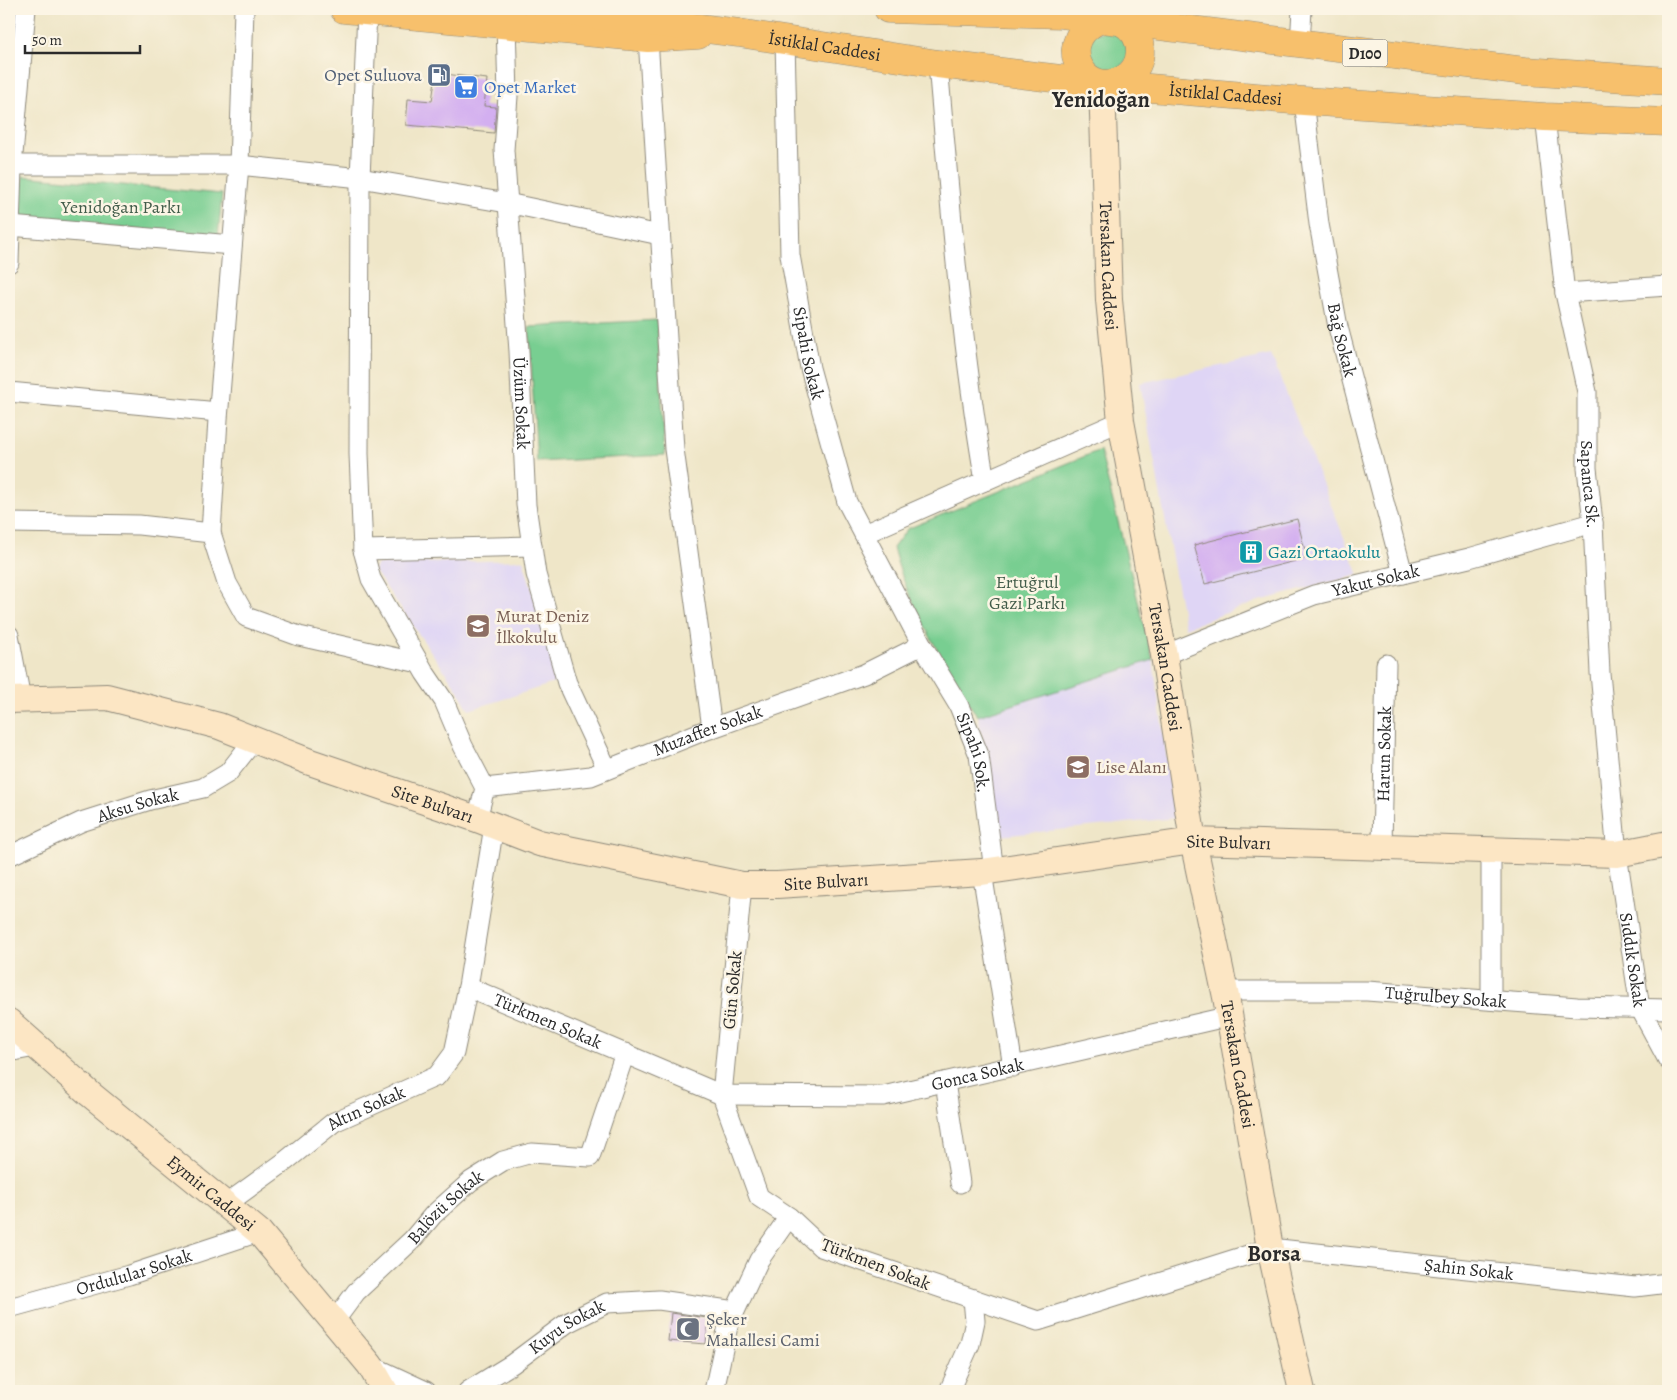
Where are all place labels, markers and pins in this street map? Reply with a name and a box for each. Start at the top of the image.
fuel station icon: Opet Suluova [426,62,452,88]
place label: Opet Suluova [324,63,423,87]
supermarket icon: Opet Market [453,74,479,100]
place label: Opet Market [484,75,577,99]
building icon: Gazi Ortaokulu [1238,539,1264,565]
place label: Gazi Ortaokulu [1268,540,1381,564]
place label: Murat Deniz İlkokulu [496,604,589,649]
school or university icon: Murat Deniz İlkokulu [465,613,491,639]
school or university icon: Lise Alanı [1065,754,1091,780]
place label: Lise Alanı [1096,755,1167,779]
place label: Şeker Mahallesi Cami [706,1307,820,1352]
mosque icon: Şeker Mahallesi Cami [675,1316,701,1342]

